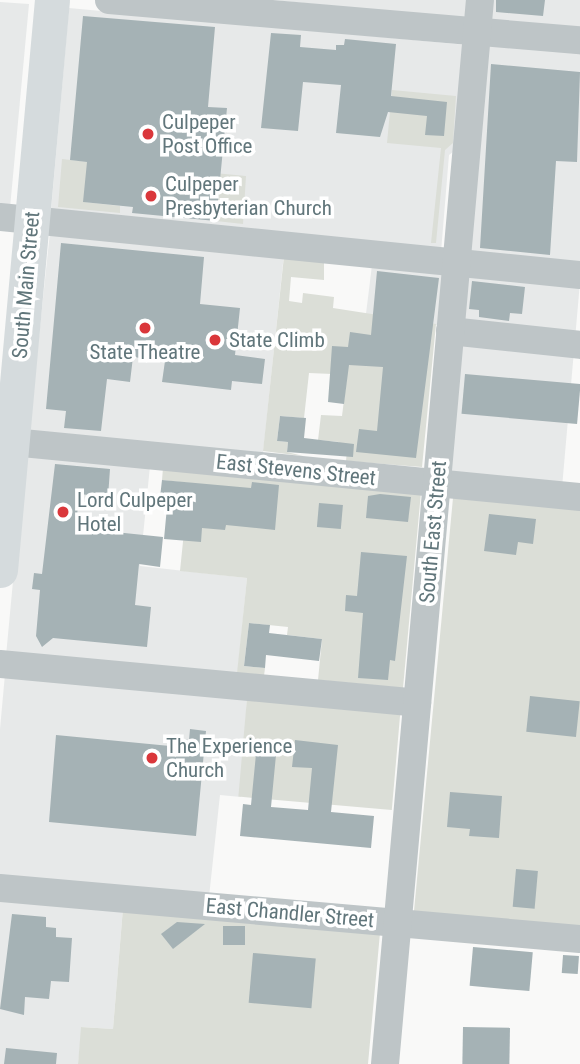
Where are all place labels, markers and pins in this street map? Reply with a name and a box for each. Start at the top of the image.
place label: Culpeper Post Office [162,109,252,159]
marker: Culpeper Post Office [140,126,156,142]
place label: Culpeper Presbyterian Church [165,171,332,221]
marker: Culpeper Presbyterian Church [143,188,159,204]
marker: State Theatre [137,320,153,336]
place label: State Climb [229,327,325,353]
marker: State Climb [207,332,223,348]
place label: State Theatre [89,339,201,365]
place label: Lord Culpeper Hotel [77,487,193,537]
marker: Lord Culpeper Hotel [55,504,71,520]
place label: The Experience Church [166,733,292,783]
marker: The Experience Church [144,750,160,766]

